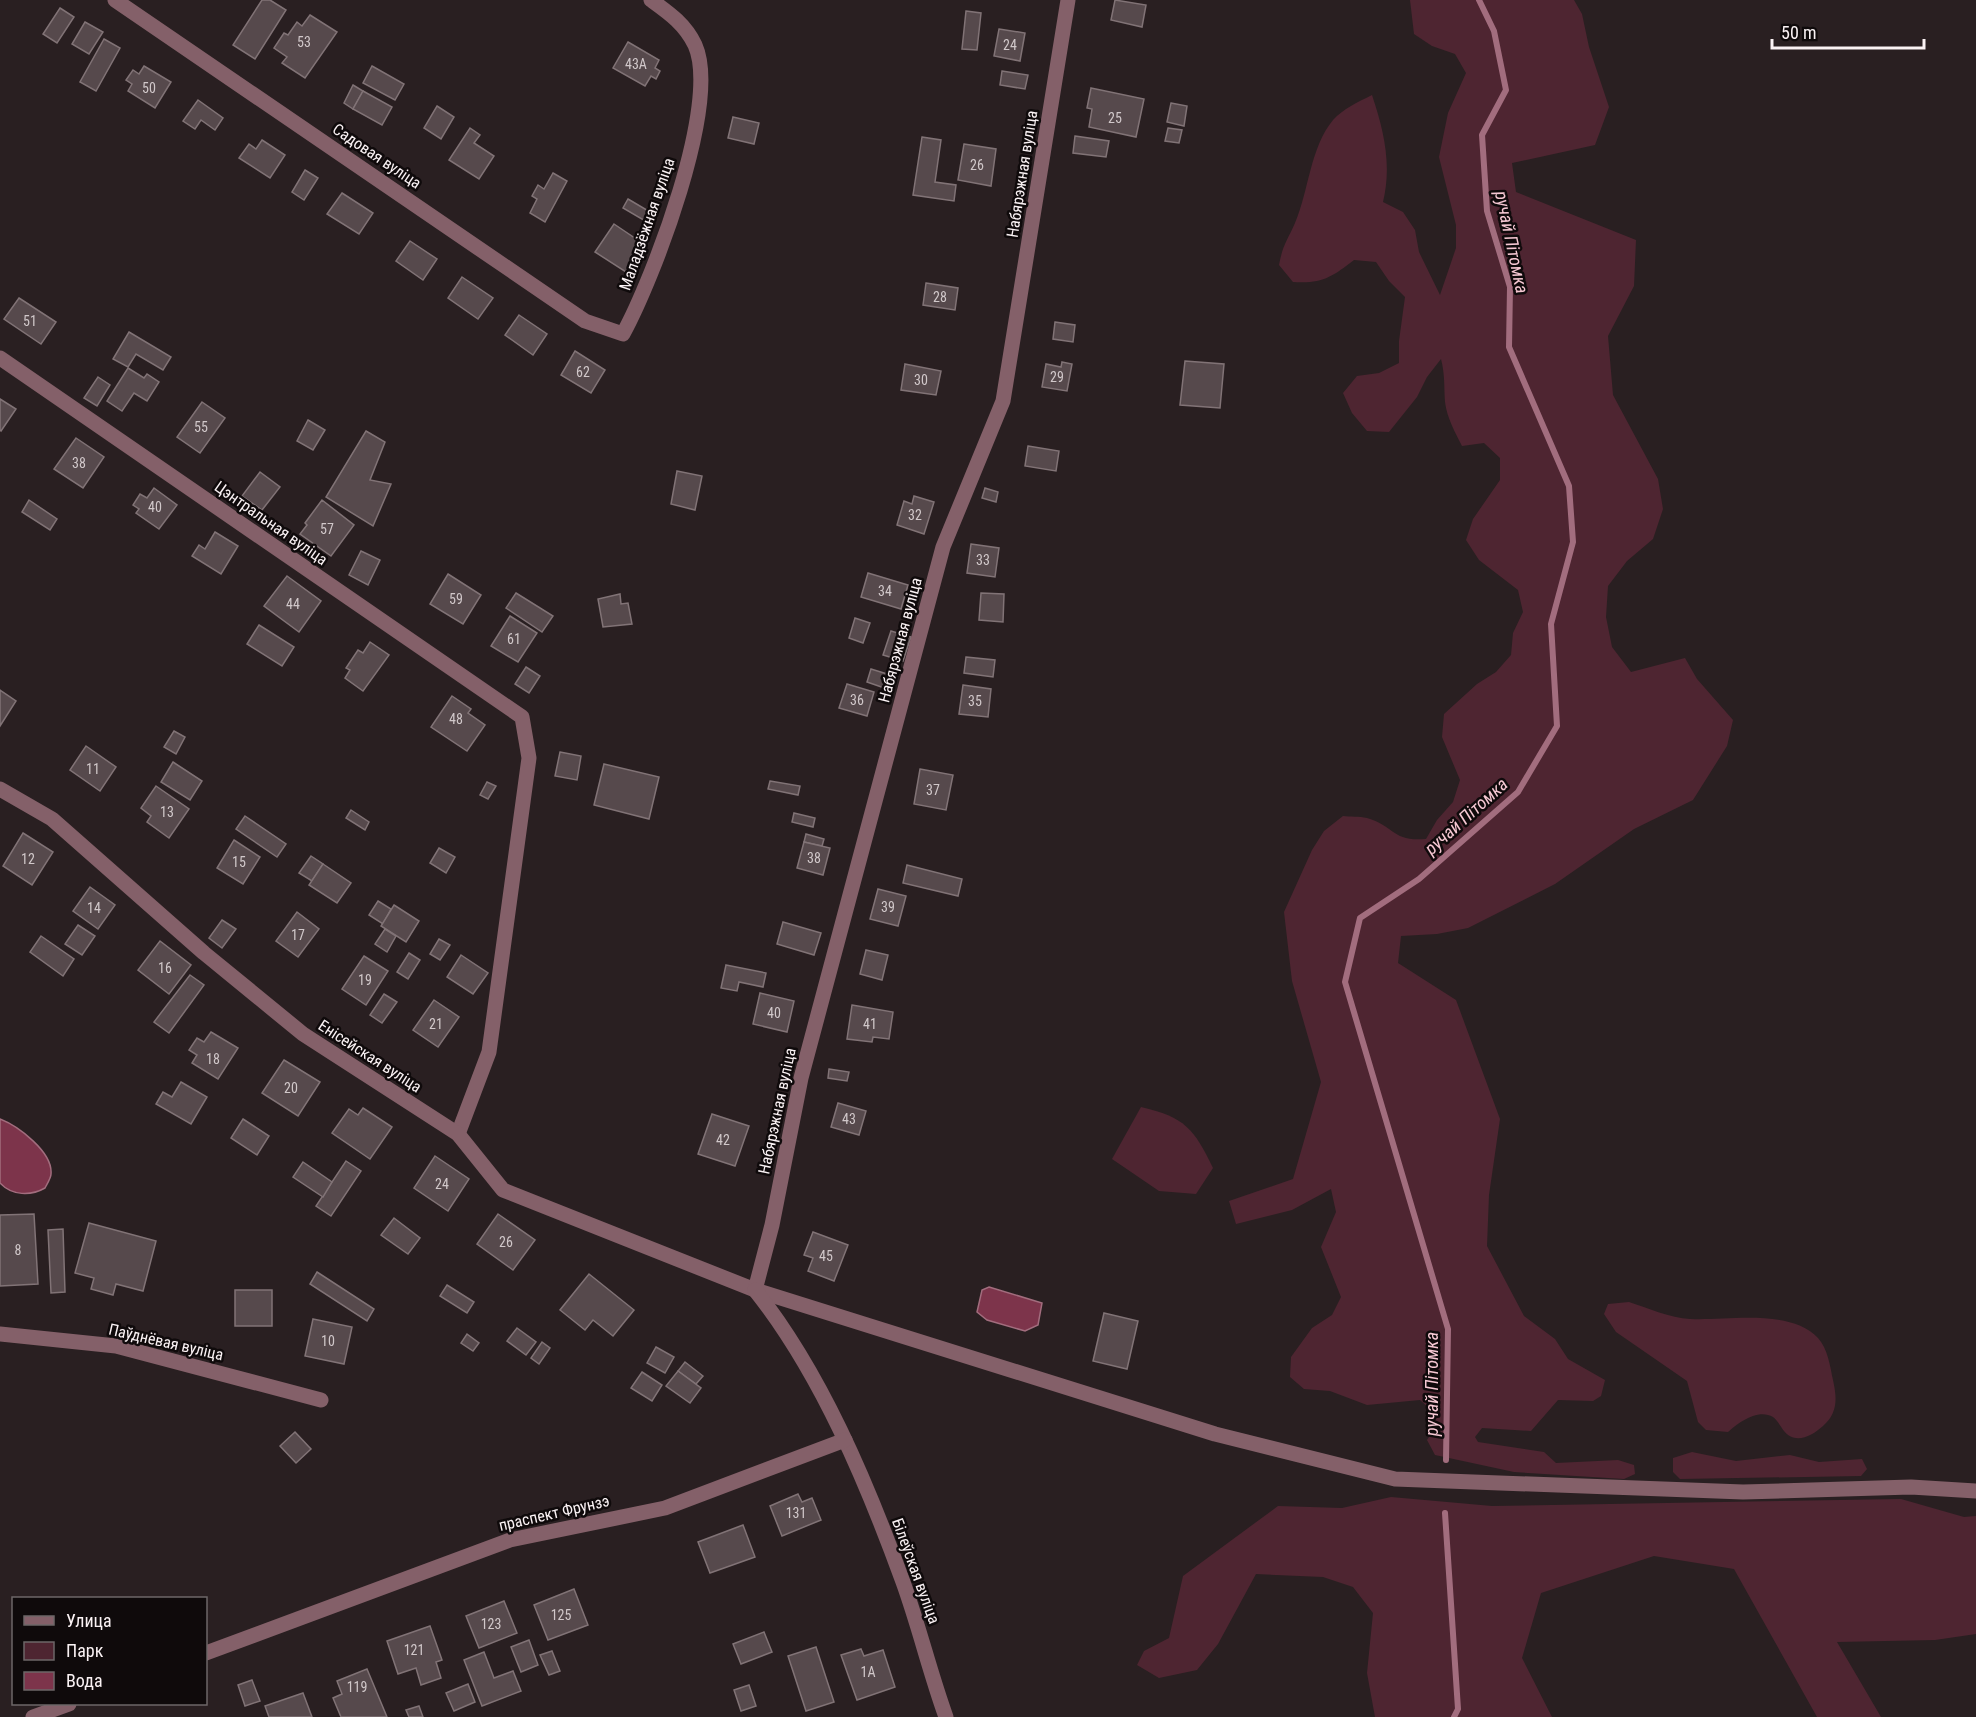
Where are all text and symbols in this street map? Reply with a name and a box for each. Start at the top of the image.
scale bar [1772,12,1924,50]
text: 50 m [1781,22,1816,43]
house number: 53 [297,34,311,50]
house number: 24 [1003,37,1017,53]
house number: 43А [625,56,647,72]
house number: 50 [142,80,156,96]
street label: Набярэжная вуліца [1003,109,1041,239]
house number: 25 [1108,110,1122,126]
street label: Садовая вуліца [329,119,425,193]
street label: Маладзёжная вуліца [615,155,679,293]
house number: 26 [970,157,984,173]
water label: ручай Пітомка [1491,188,1533,295]
house number: 28 [933,289,947,305]
house number: 51 [23,313,37,329]
house number: 62 [576,364,590,380]
house number: 29 [1050,369,1064,385]
house number: 30 [914,372,928,388]
house number: 55 [194,419,208,435]
house number: 38 [72,455,86,471]
street label: Цэнтральная вуліца [211,477,331,569]
house number: 40 [148,499,162,515]
house number: 32 [908,507,922,523]
house number: 57 [320,521,334,537]
house number: 33 [976,552,990,568]
street label: Набярэжная вуліца [874,576,926,704]
house number: 34 [878,583,892,599]
house number: 59 [449,591,463,607]
house number: 44 [286,596,300,612]
house number: 61 [507,631,521,647]
house number: 36 [850,692,864,708]
house number: 35 [968,693,982,709]
house number: 48 [449,711,463,727]
house number: 11 [86,761,100,777]
water label: ручай Пітомка [1420,773,1512,859]
house number: 37 [926,782,940,798]
house number: 13 [160,804,174,820]
house number: 38 [807,850,821,866]
house number: 12 [21,851,35,867]
house number: 15 [232,854,246,870]
house number: 39 [881,899,895,915]
house number: 14 [87,900,101,916]
house number: 17 [291,927,305,943]
house number: 16 [158,960,172,976]
house number: 19 [358,972,372,988]
house number: 40 [767,1005,781,1021]
street label: Енісейская вуліца [315,1016,425,1096]
house number: 21 [429,1016,443,1032]
house number: 41 [863,1016,877,1032]
street label: Набярэжная вуліца [754,1046,800,1176]
house number: 18 [206,1051,220,1067]
house number: 20 [284,1080,298,1096]
house number: 43 [842,1111,856,1127]
house number: 42 [716,1132,730,1148]
house number: 24 [435,1176,449,1192]
house number: 26 [499,1234,513,1250]
house number: 8 [15,1242,22,1258]
house number: 45 [819,1248,833,1264]
street label: Паўднёвая вуліца [107,1320,225,1364]
water label: ручай Пітомка [1421,1332,1442,1437]
house number: 10 [321,1333,335,1349]
street label: праспект Фрунзэ [497,1491,611,1535]
house number: 131 [786,1505,806,1521]
street label: Білеўская вуліца [888,1516,944,1626]
legend [12,1597,207,1705]
house number: 125 [551,1607,571,1623]
text: Улица [66,1610,112,1631]
house number: 123 [481,1616,501,1632]
text: Парк [66,1640,104,1661]
house number: 121 [404,1642,424,1658]
house number: 1А [861,1664,875,1680]
text: Вода [66,1670,103,1691]
house number: 119 [347,1679,367,1695]

